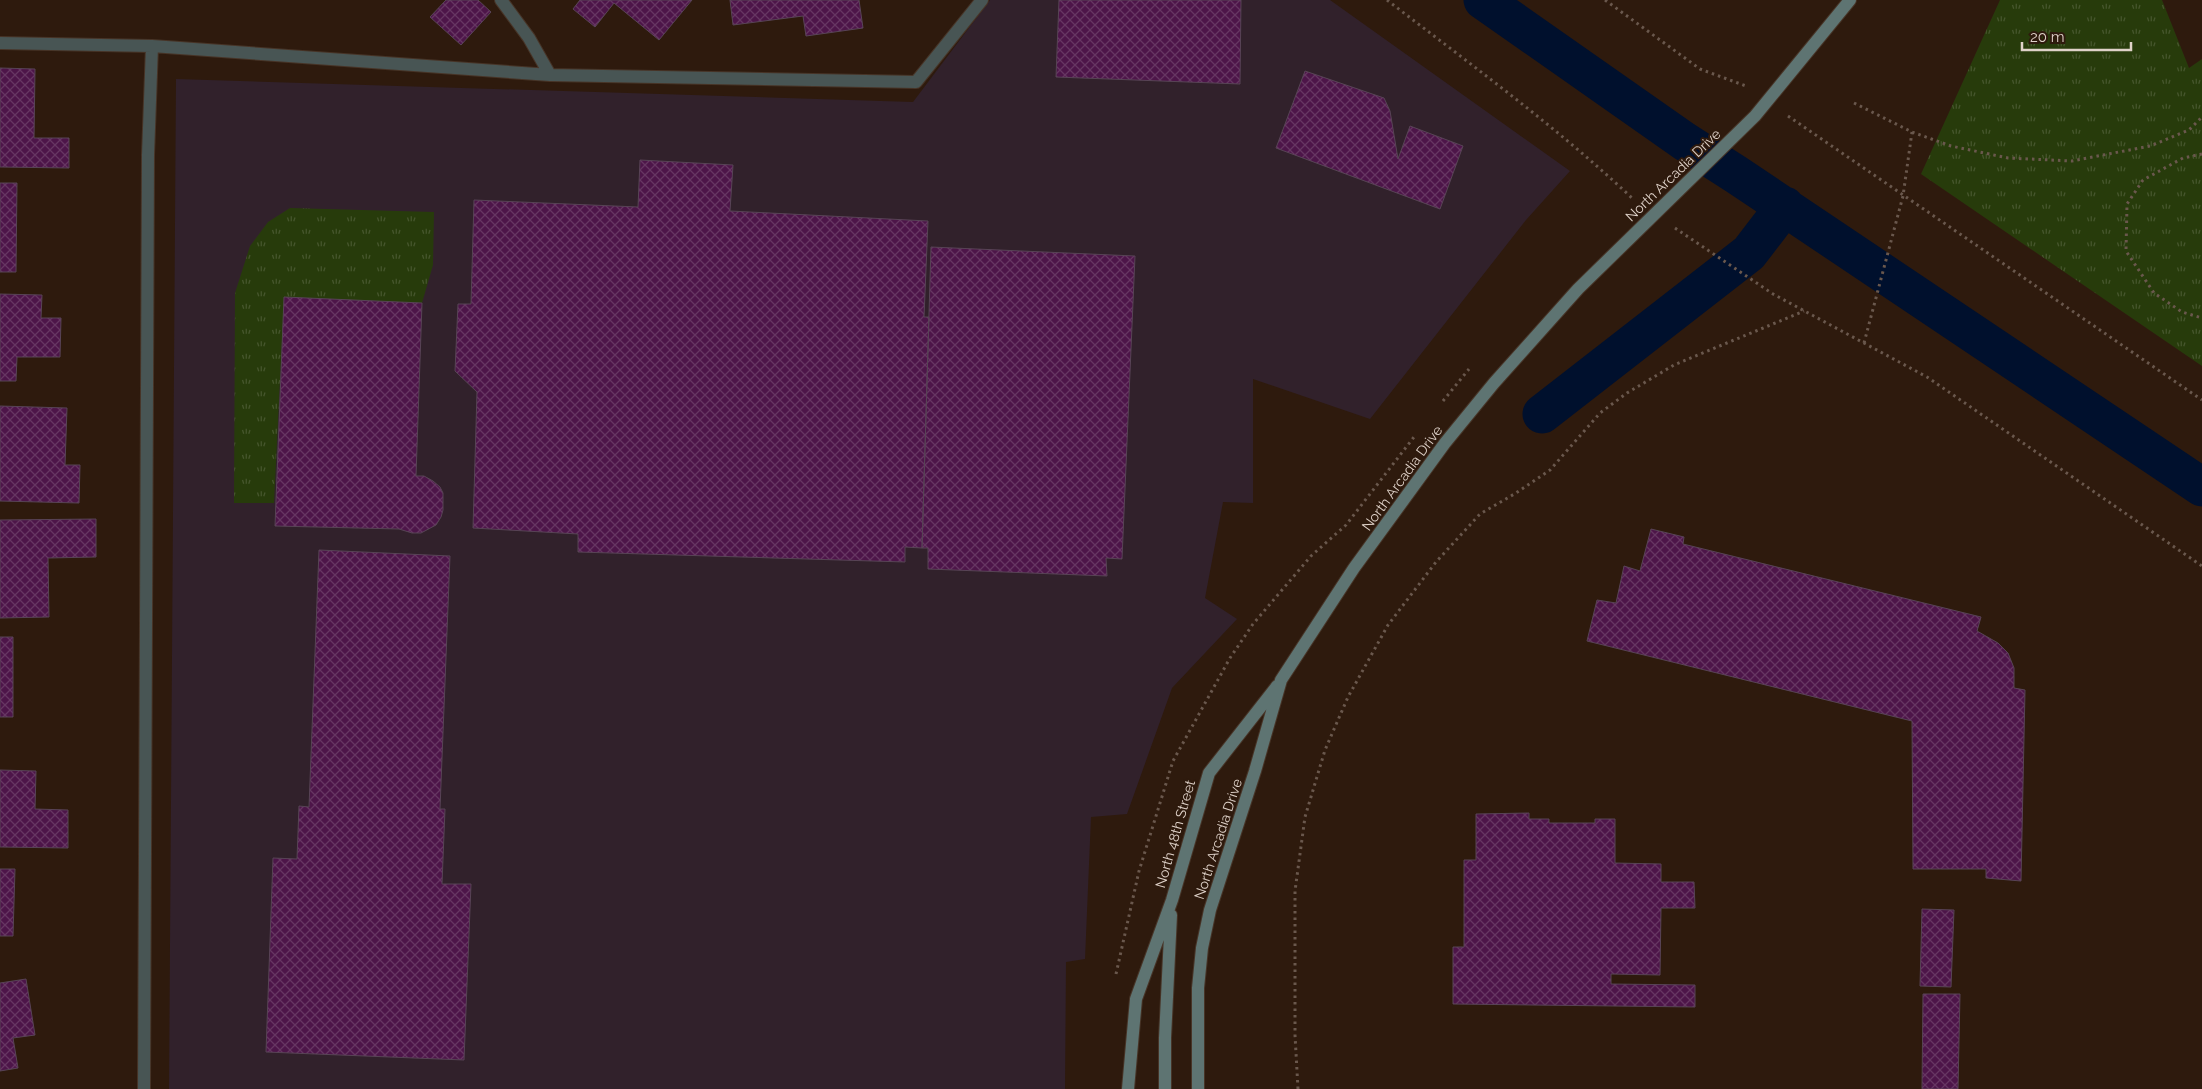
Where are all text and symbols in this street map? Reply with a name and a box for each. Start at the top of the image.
scale bar [2022,20,2131,52]
text: 20 m [2030,28,2065,46]
street label: North Arcadia Drive [1622,126,1724,224]
street label: North Arcadia Drive [1359,422,1445,534]
street label: North Arcadia Drive [1191,777,1245,901]
street label: North 48th Street [1152,778,1198,890]

